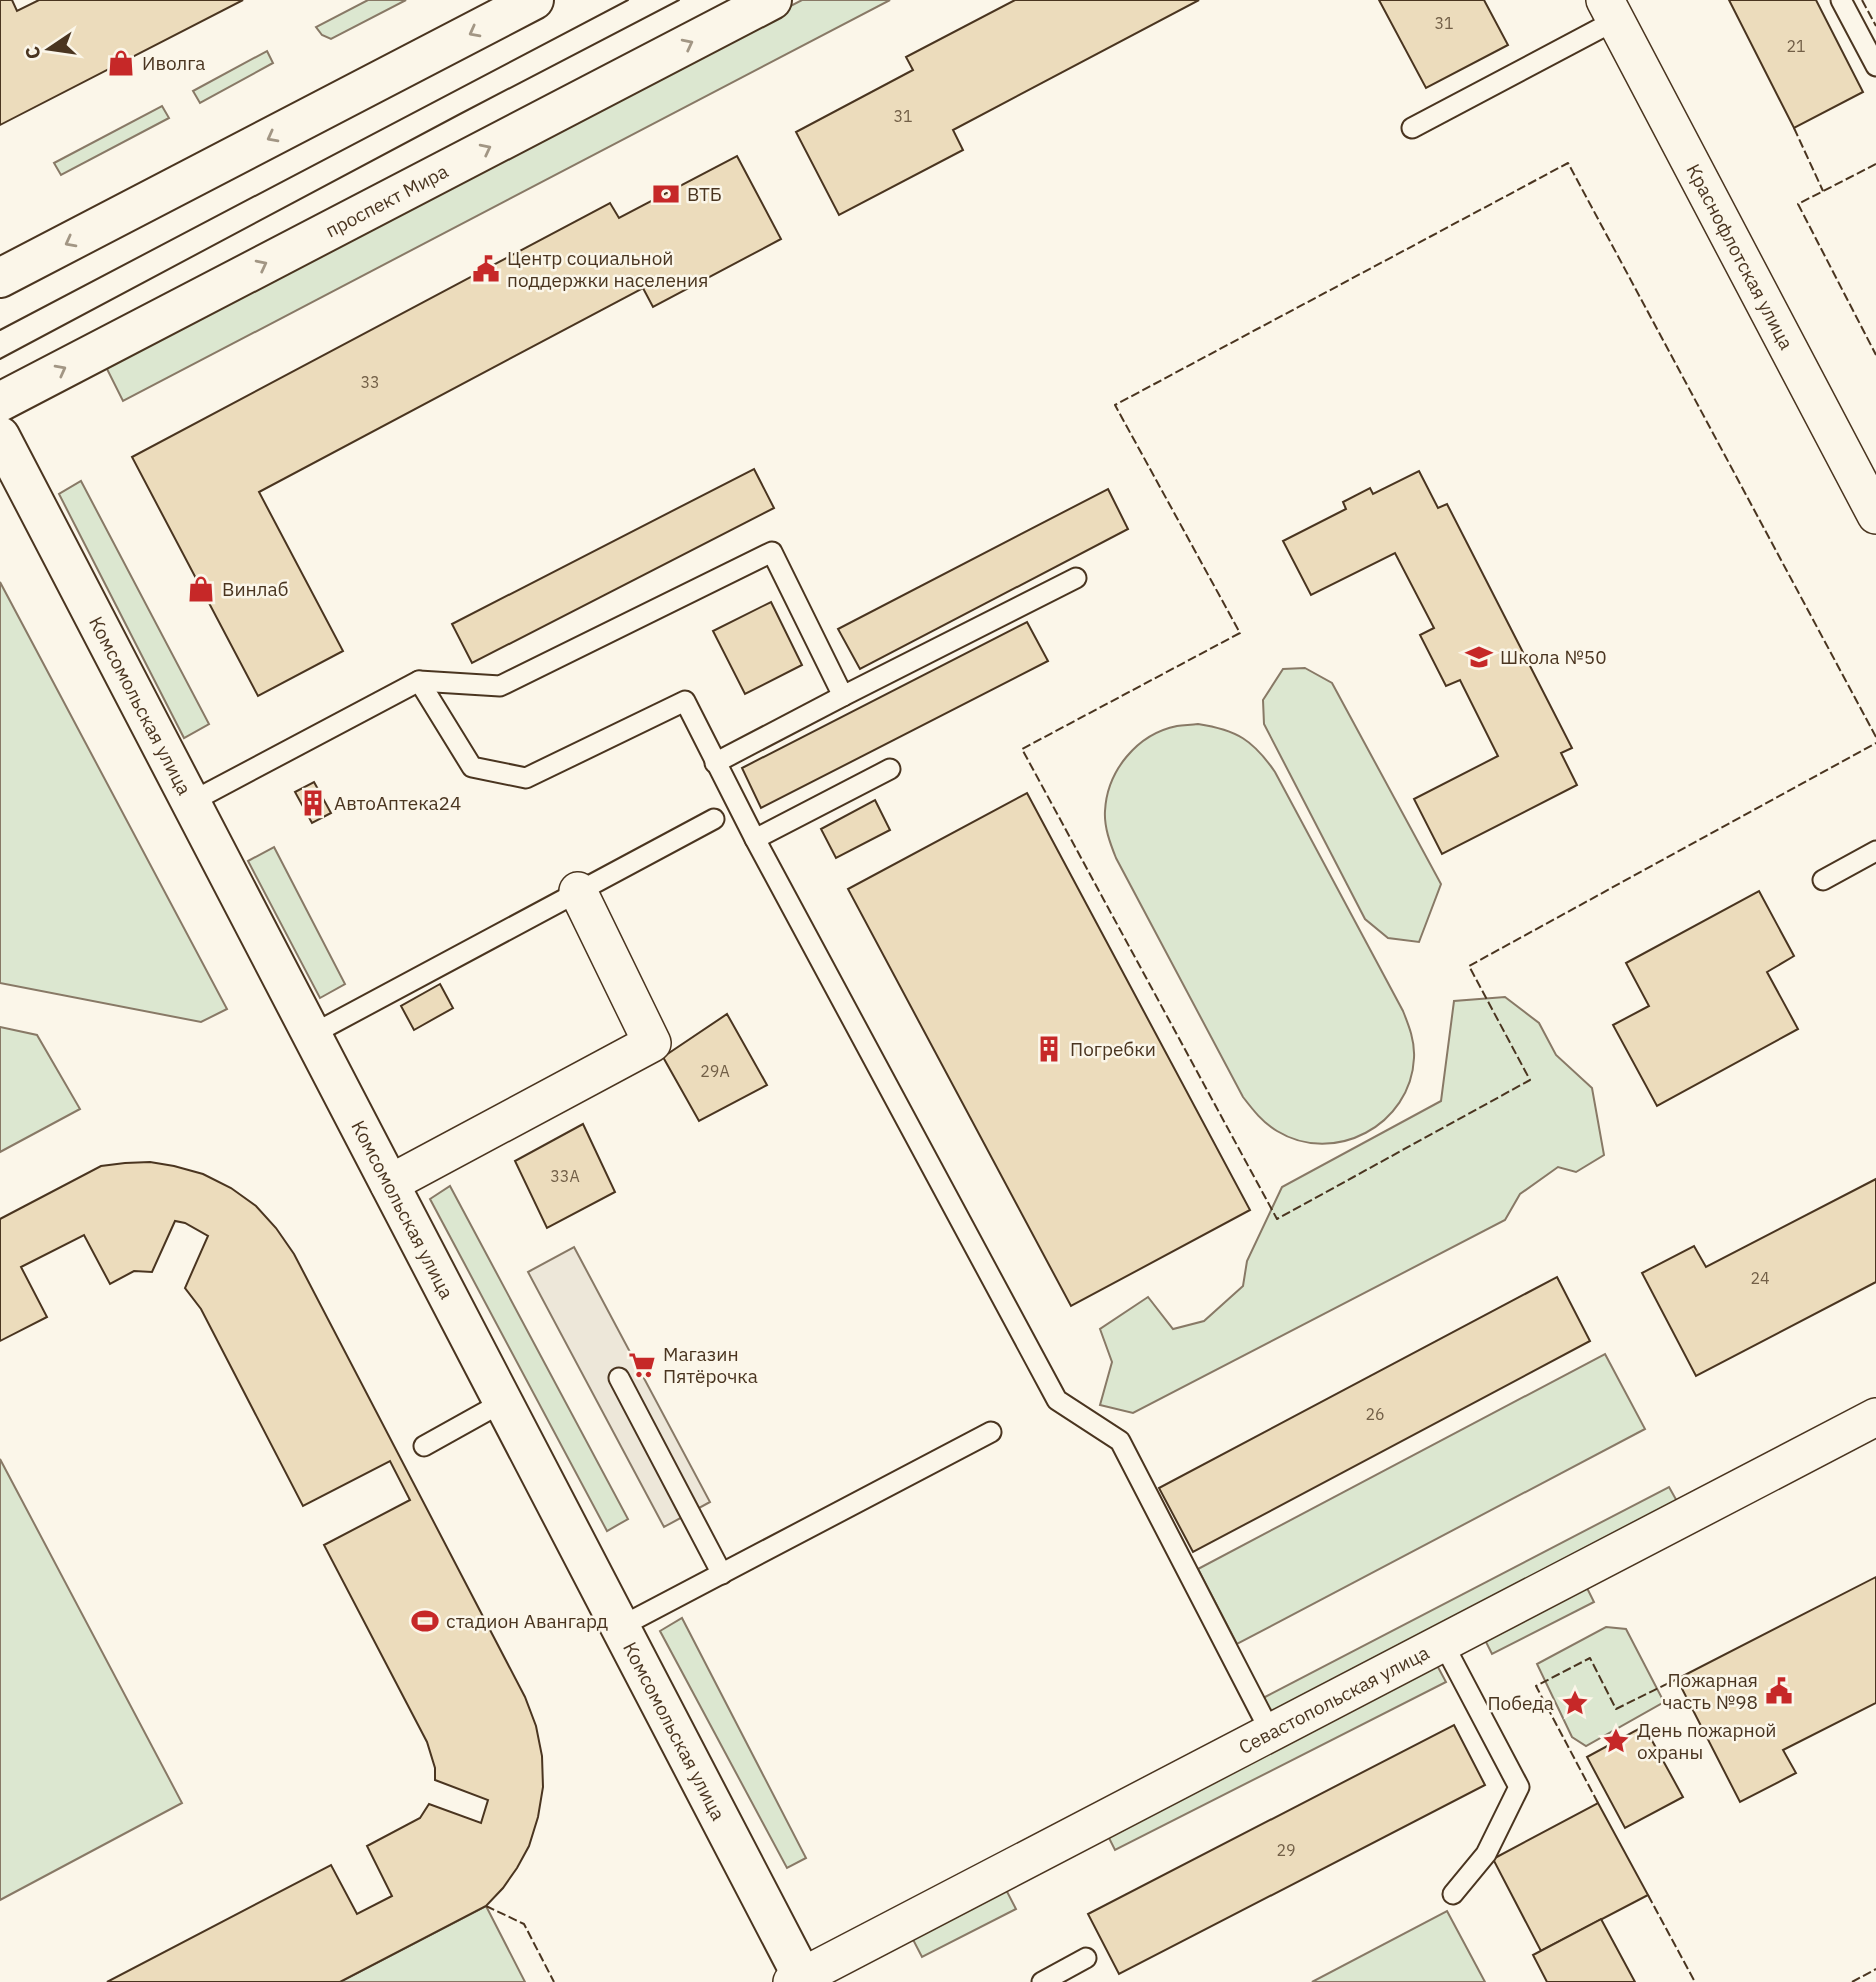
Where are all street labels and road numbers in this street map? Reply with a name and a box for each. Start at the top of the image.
street label: проспект Мира [321,159,452,242]
street label: Краснофлотская улица [1681,160,1799,354]
street label: Комсомольская улица [84,612,197,799]
street label: Комсомольская улица [346,1116,459,1303]
street label: Комсомольская улица [618,1638,731,1824]
street label: Севастопольская улица [1235,1640,1433,1759]

